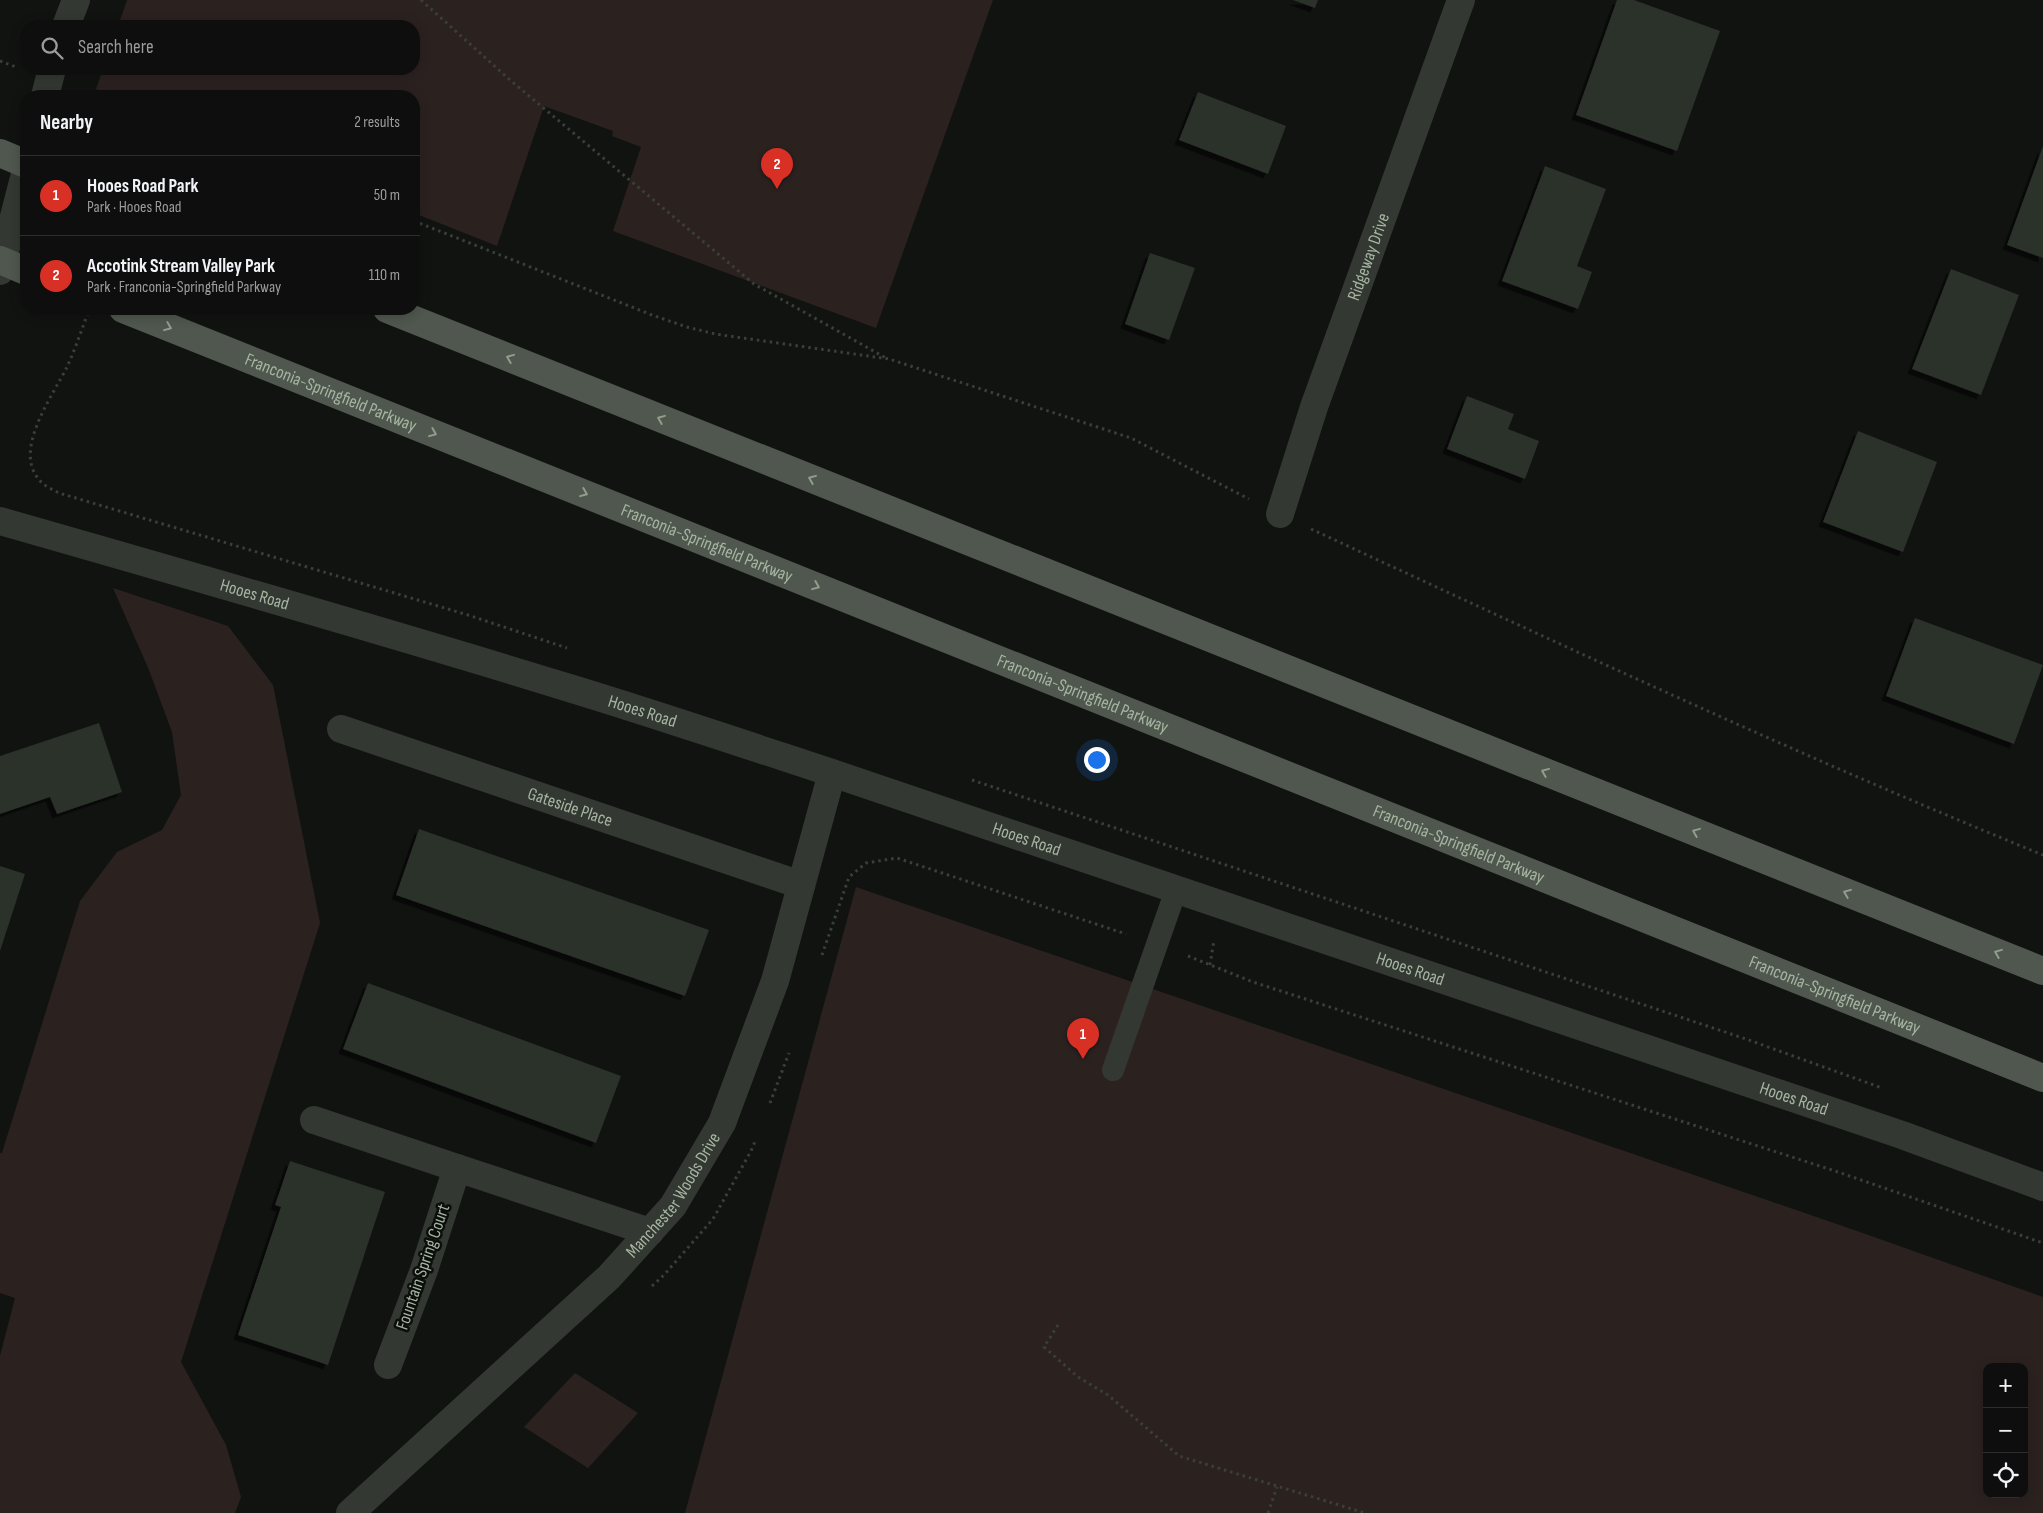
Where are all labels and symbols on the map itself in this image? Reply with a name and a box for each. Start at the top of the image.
pin: 2 [761,148,793,189]
street label: Ridgeway Drive [1343,210,1394,303]
one-way arrow [163,321,172,331]
street label: Franconia-Springfield Parkway [242,349,420,436]
one-way arrow [506,354,515,364]
one-way arrow [657,414,666,425]
one-way arrow [428,427,437,437]
one-way arrow [808,475,817,485]
one-way arrow [579,487,588,498]
street label: Franconia-Springfield Parkway [618,499,796,587]
street label: Hooes Road [218,574,292,614]
one-way arrow [811,580,820,590]
street label: Franconia-Springfield Parkway [994,650,1172,737]
street label: Hooes Road [606,690,679,732]
your location [1084,747,1110,773]
one-way arrow [1541,768,1550,778]
street label: Gateside Place [525,783,615,831]
street label: Franconia-Springfield Parkway [1370,800,1548,888]
street label: Hooes Road [990,818,1064,860]
one-way arrow [1692,828,1701,839]
one-way arrow [1843,888,1852,899]
street label: Hooes Road [1374,947,1447,990]
one-way arrow [1994,949,2003,959]
street label: Franconia-Springfield Parkway [1746,951,1924,1038]
pin: 1 [1067,1018,1099,1059]
street label: Hooes Road [1757,1077,1831,1120]
street label: Manchester Woods Drive [621,1129,725,1262]
street label: Fountain Spring Court [392,1201,454,1333]

